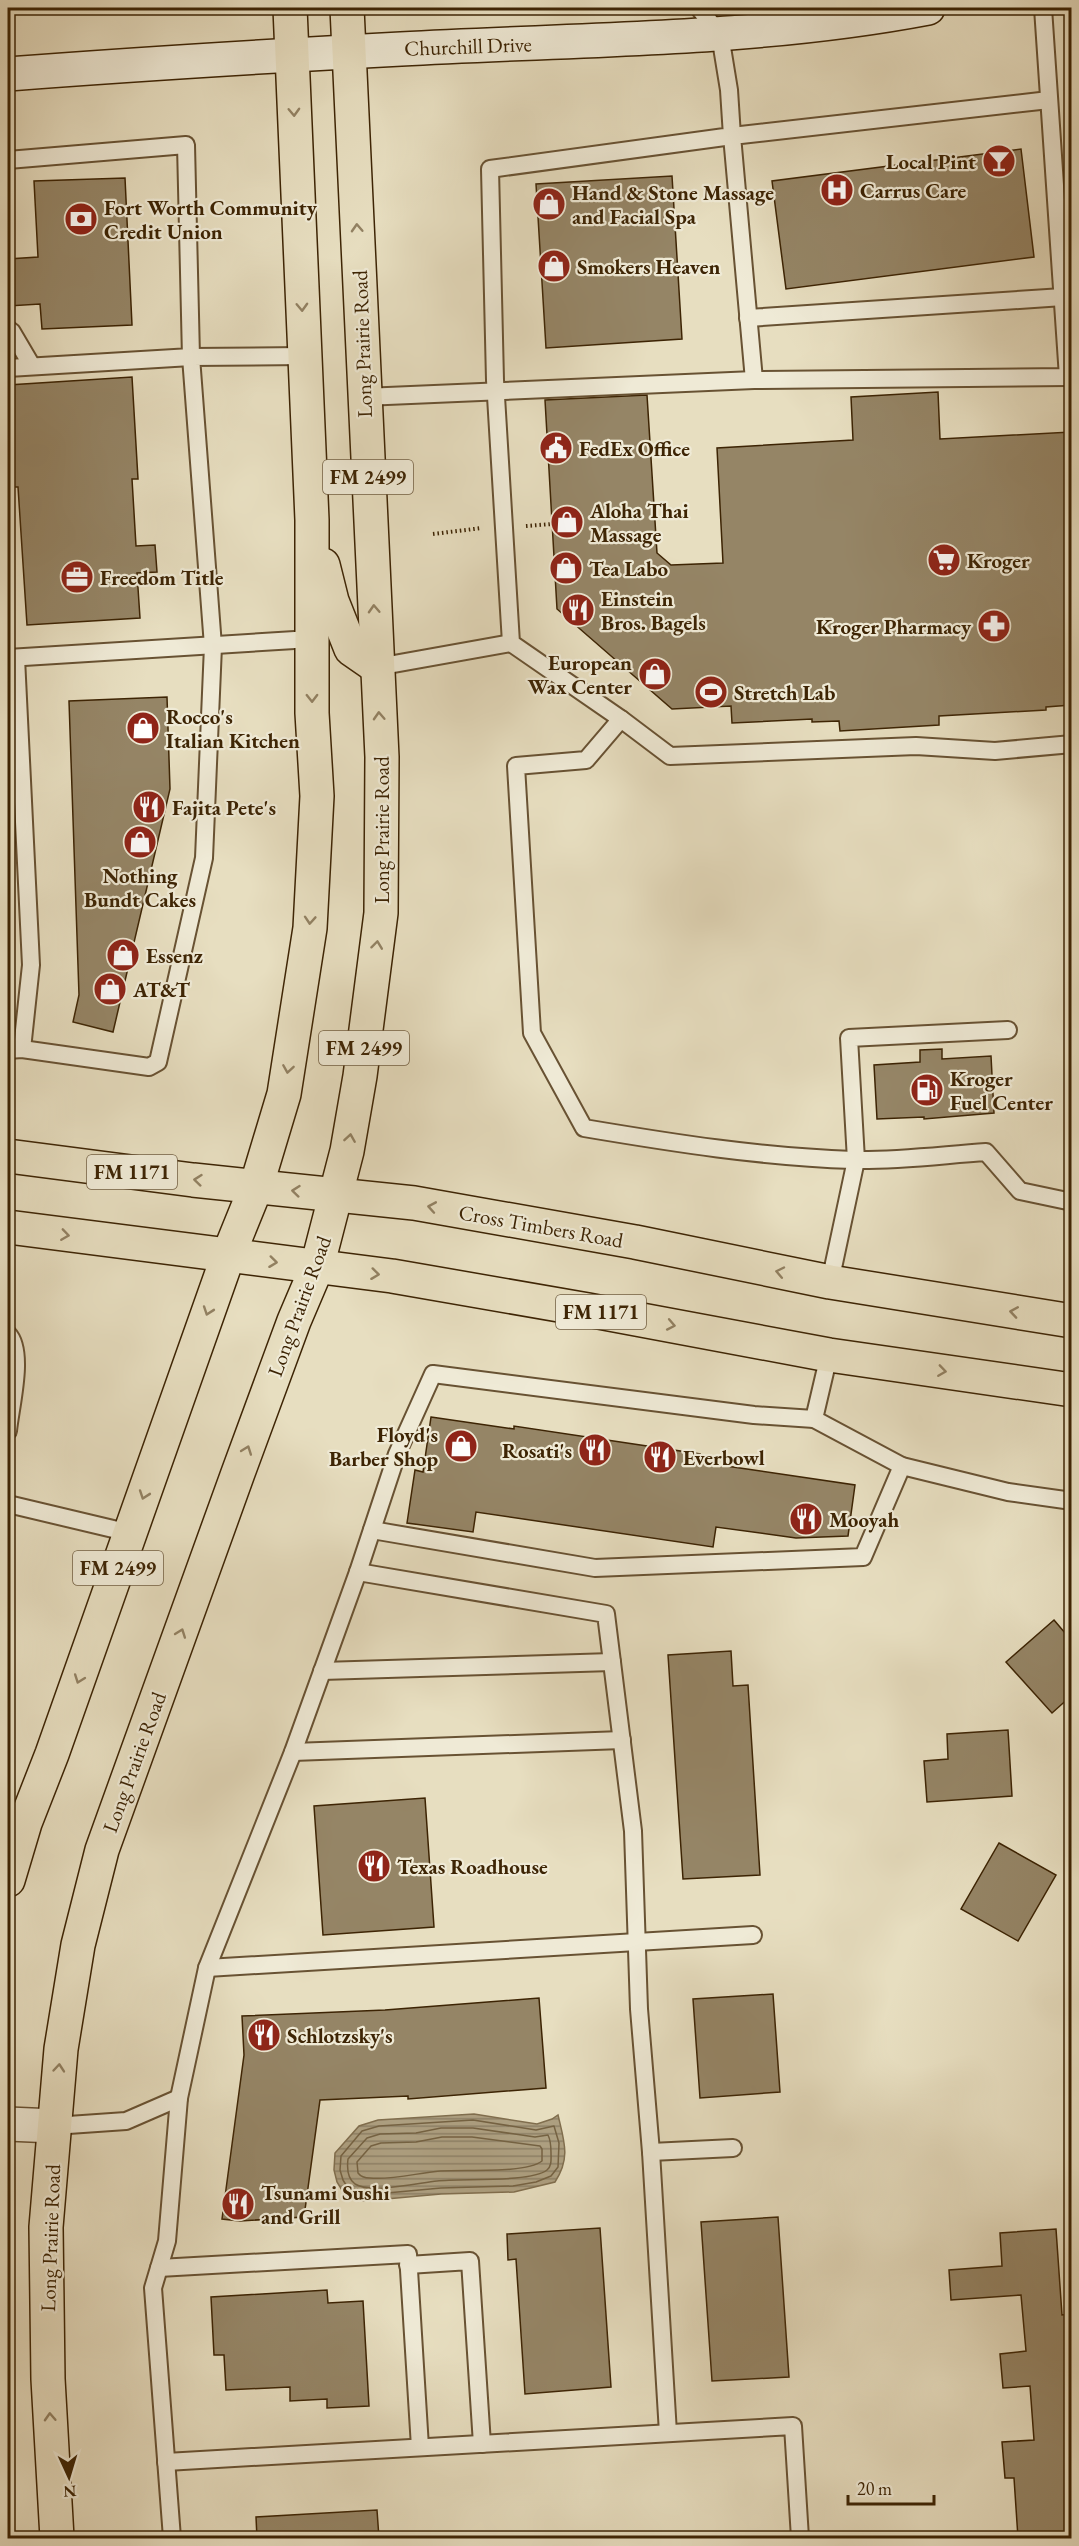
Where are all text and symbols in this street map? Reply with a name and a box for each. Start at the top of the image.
street label: Churchill Drive [404,30,532,62]
one-way arrow [288,108,301,117]
bar icon: Local Pint [981,143,1017,179]
place label: Local Pint [886,148,976,175]
hospital icon: Carrus Care [819,172,855,208]
place label: Carrus Care [860,177,967,204]
place label: Hand & Stone Massage and Facial Spa [572,179,774,230]
shop icon: Hand & Stone Massage and Facial Spa [531,186,567,222]
place label: Fort Worth Community Credit Union [104,194,318,245]
bank icon: Fort Worth Community Credit Union [63,201,99,237]
one-way arrow [351,224,364,233]
shop icon: Smokers Heaven [536,248,572,284]
place label: Smokers Heaven [577,253,720,280]
street label: Long Prairie Road [346,269,378,418]
one-way arrow [295,303,308,312]
public building icon: FedEx Office [538,430,574,466]
place label: FedEx Office [579,435,690,462]
road number: FM 2499 [323,460,413,494]
place label: Aloha Thai Massage [589,497,689,548]
shop icon: Aloha Thai Massage [549,504,585,540]
supermarket icon: Kroger [926,542,962,578]
place label: Kroger [967,547,1030,574]
shop icon: Tea Labo [548,550,584,586]
place label: Tea Labo [589,555,668,582]
office icon: Freedom Title [59,559,95,595]
place label: Freedom Title [100,564,224,591]
place label: Einstein Bros. Bagels [601,585,706,636]
restaurant icon: Einstein Bros. Bagels [560,592,596,628]
one-way arrow [367,604,380,613]
pharmacy icon: Kroger Pharmacy [976,608,1012,644]
place label: Kroger Pharmacy [816,613,972,640]
place label: European Wax Center [528,649,632,700]
shop icon: European Wax Center [637,656,673,692]
sports icon: Stretch Lab [693,674,729,710]
place label: Stretch Lab [734,679,835,706]
one-way arrow [306,693,318,702]
place label: Rocco's Italian Kitchen [166,703,300,754]
shop icon: Rocco's Italian Kitchen [125,710,161,746]
one-way arrow [373,711,386,720]
street label: Long Prairie Road [368,756,395,904]
restaurant icon: Fajita Pete's [131,789,167,825]
place label: Fajita Pete's [172,794,276,821]
shop icon: Nothing Bundt Cakes [122,824,158,860]
place label: Nothing Bundt Cakes [84,862,196,913]
one-way arrow [304,915,317,925]
shop icon: Essenz [105,937,141,973]
one-way arrow [371,941,383,950]
place label: Essenz [146,942,203,969]
shop icon: AT&T [92,971,128,1007]
place label: AT&T [132,976,190,1003]
road number: FM 2499 [319,1031,409,1065]
one-way arrow [282,1064,294,1074]
place label: Kroger Fuel Center [950,1065,1053,1116]
fuel station icon: Kroger Fuel Center [909,1072,945,1108]
one-way arrow [343,1134,355,1143]
road number: FM 1171 [87,1155,177,1189]
one-way arrow [194,1175,203,1187]
one-way arrow [292,1185,301,1198]
street label: Cross Timbers Road [457,1198,626,1254]
one-way arrow [428,1201,438,1214]
one-way arrow [61,1228,70,1240]
street label: Long Prairie Road [261,1232,337,1380]
one-way arrow [268,1255,277,1267]
one-way arrow [775,1266,785,1279]
one-way arrow [371,1268,380,1280]
road number: FM 1171 [556,1295,646,1329]
one-way arrow [203,1305,216,1316]
one-way arrow [1009,1306,1018,1318]
one-way arrow [665,1318,675,1331]
one-way arrow [937,1365,947,1377]
place label: Floyd's Barber Shop [329,1421,438,1472]
shop icon: Floyd's Barber Shop [443,1428,479,1464]
restaurant icon: Rosati's [577,1432,613,1468]
place label: Rosati's [502,1437,572,1464]
restaurant icon: Everbowl [642,1439,678,1475]
place label: Everbowl [683,1444,765,1471]
one-way arrow [239,1445,252,1456]
one-way arrow [138,1489,151,1500]
restaurant icon: Mooyah [788,1501,824,1537]
place label: Mooyah [829,1506,899,1533]
road number: FM 2499 [73,1551,163,1585]
one-way arrow [174,1629,187,1639]
one-way arrow [73,1673,86,1684]
street label: Long Prairie Road [96,1688,172,1836]
restaurant icon: Texas Roadhouse [356,1848,392,1884]
place label: Texas Roadhouse [397,1853,548,1880]
restaurant icon: Schlotzsky's [246,2017,282,2053]
place label: Schlotzsky's [287,2022,393,2049]
one-way arrow [52,2063,65,2072]
street label: Long Prairie Road [34,2163,66,2312]
place label: Tsunami Sushi and Grill [261,2179,390,2230]
restaurant icon: Tsunami Sushi and Grill [220,2186,256,2222]
one-way arrow [43,2413,56,2422]
north arrow [39,2447,99,2507]
scale bar [848,2468,934,2506]
text: 20 m [857,2477,892,2500]
text: N [63,2481,77,2502]

